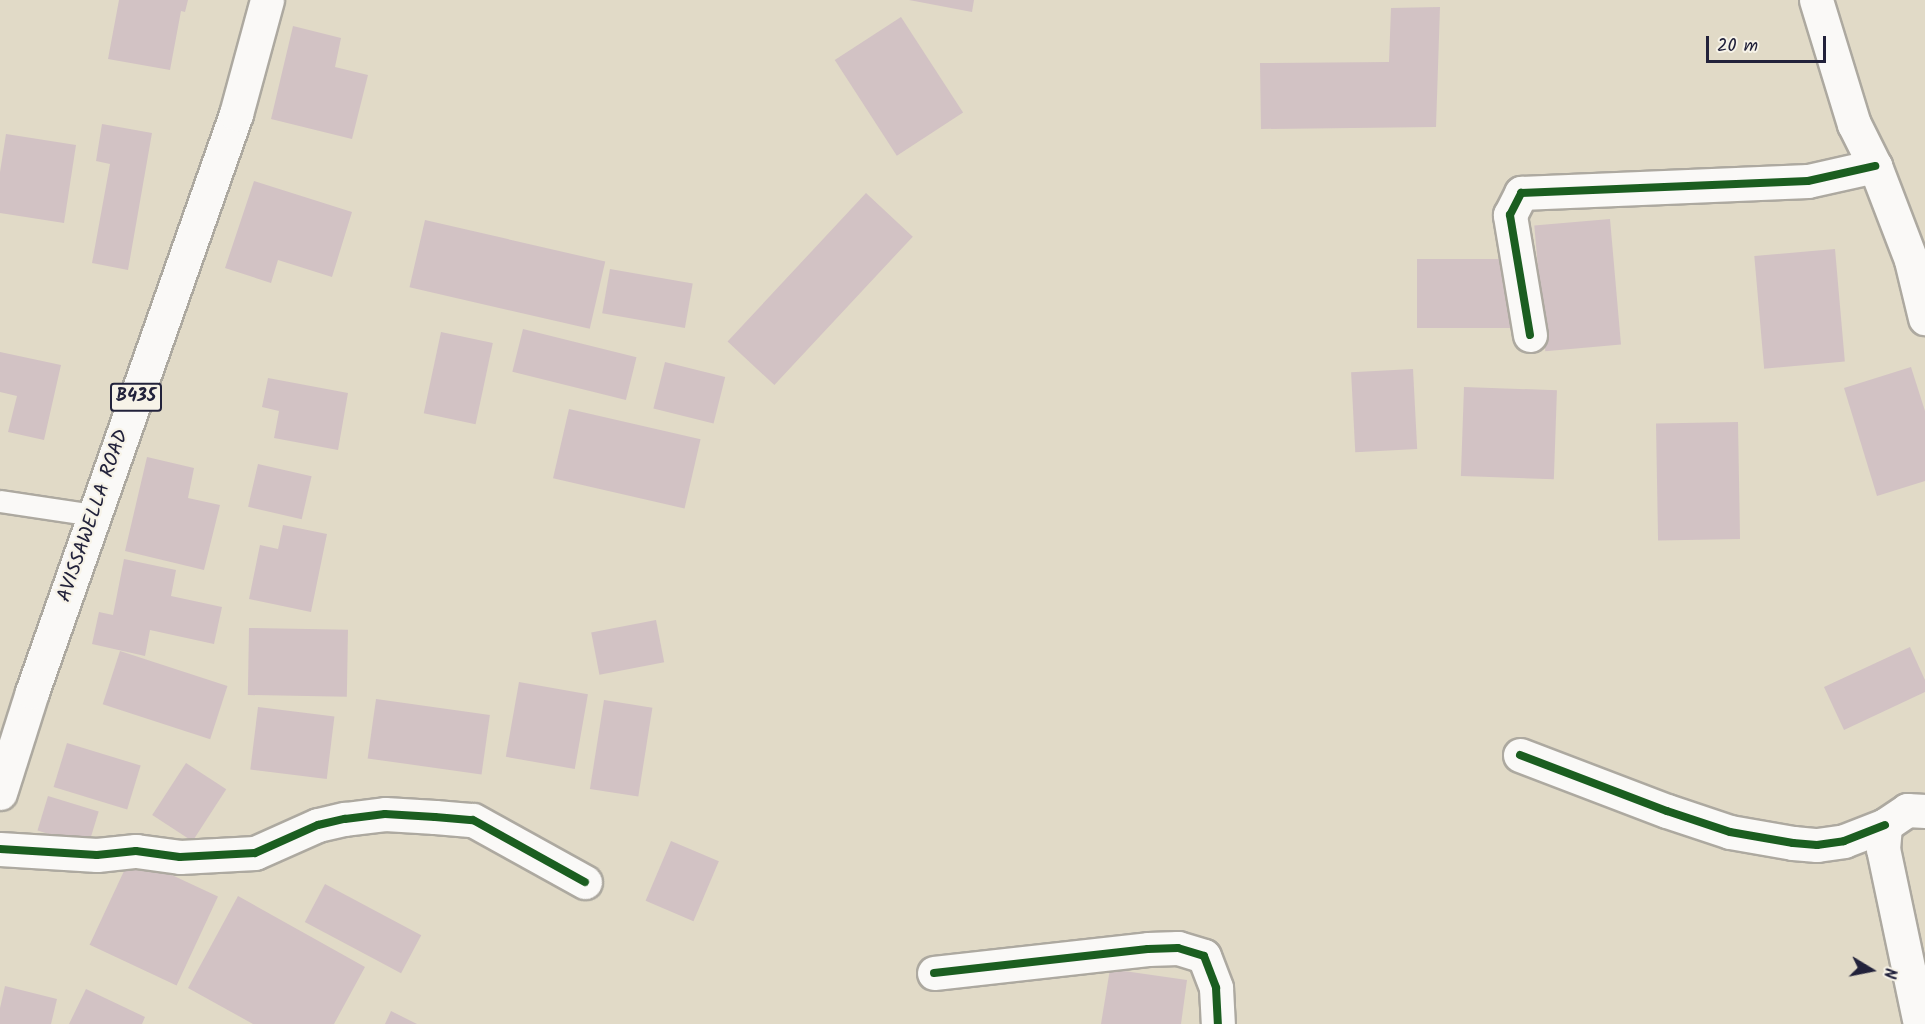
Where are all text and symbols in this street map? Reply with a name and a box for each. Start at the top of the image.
scale bar [1709,24,1829,62]
text: 20 m [1717,32,1758,61]
road number: B435 [109,382,163,412]
street label: AVISSAWELLA ROAD [53,427,135,605]
north arrow [1841,940,1901,1000]
text: N [1876,966,1902,980]

